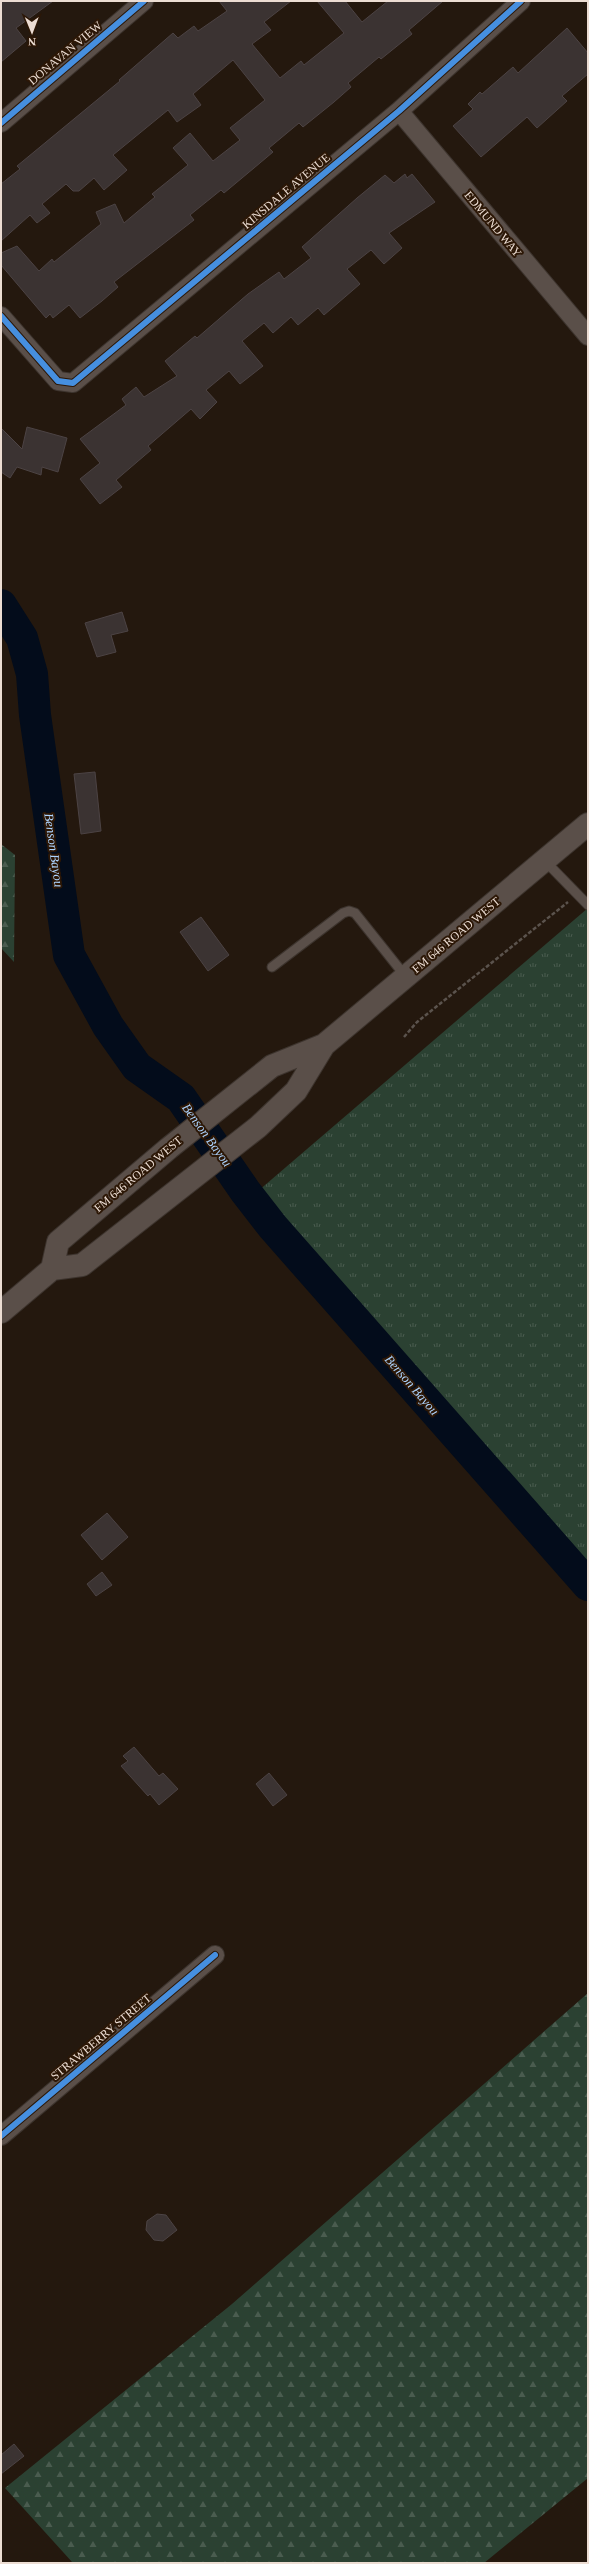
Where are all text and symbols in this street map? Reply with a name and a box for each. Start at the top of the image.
north arrow [12,12,52,52]
street label: DONAVAN VIEW [25,18,105,88]
street label: KINSDALE AVENUE [239,150,333,232]
street label: EDMUND WAY [461,188,525,260]
water label: Benson Bayou [41,812,67,889]
street label: FM 646 ROAD WEST [409,894,503,976]
water label: Benson Bayou [179,1100,235,1170]
street label: FM 646 ROAD WEST [91,1133,185,1215]
water label: Benson Bayou [382,1352,443,1418]
street label: STRAWBERRY STREET [48,1990,155,2083]

